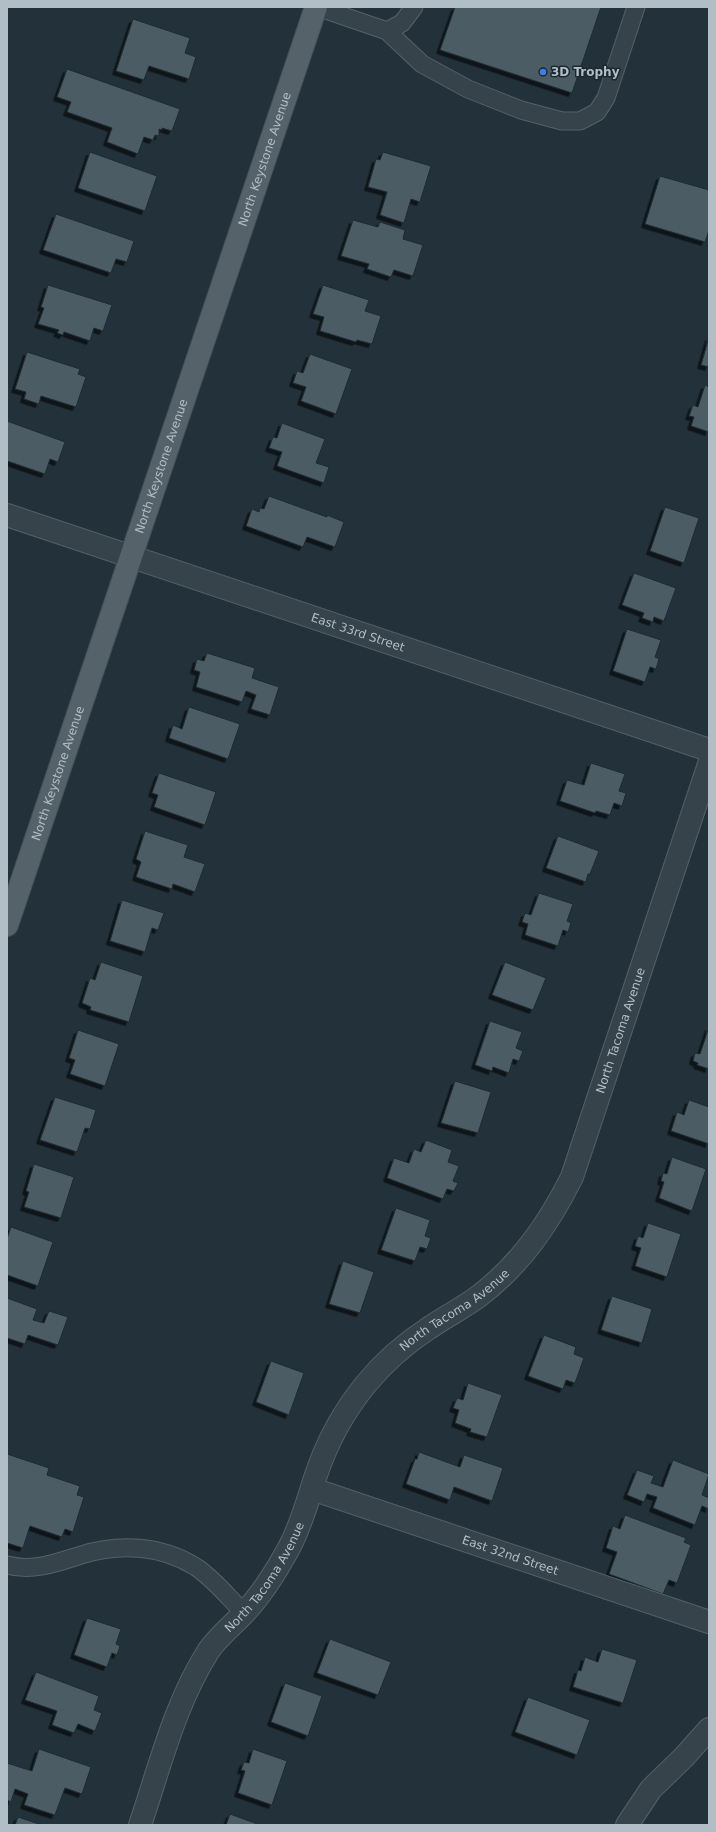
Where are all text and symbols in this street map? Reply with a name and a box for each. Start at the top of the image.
place label: 3D Trophy [551,65,620,79]
marker: 3D Trophy [538,67,548,77]
street label: North Keystone Avenue [236,90,294,228]
street label: North Keystone Avenue [132,397,191,535]
street label: East 33rd Street [309,610,407,655]
street label: North Keystone Avenue [29,704,87,842]
street label: North Tacoma Avenue [593,966,648,1095]
street label: North Tacoma Avenue [397,1266,512,1354]
street label: North Tacoma Avenue [222,1520,307,1635]
street label: East 32nd Street [460,1533,560,1578]

